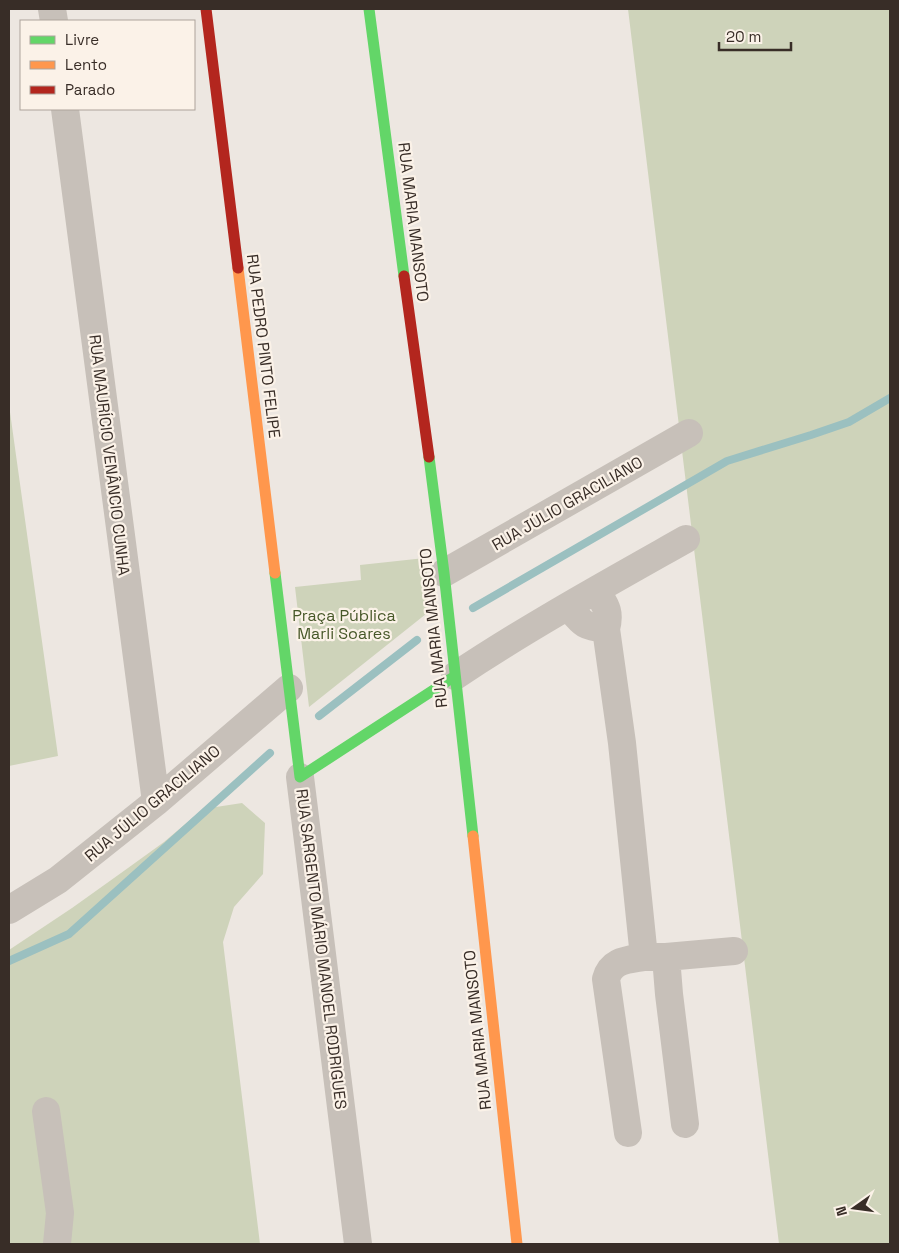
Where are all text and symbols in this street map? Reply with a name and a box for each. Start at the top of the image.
legend [20,20,195,110]
scale bar [719,20,792,52]
text: 20 m [726,27,761,46]
text: Livre [65,30,99,49]
text: Lento [65,55,107,74]
text: Parado [65,80,115,99]
street label: RUA MARIA MANSOTO [393,141,434,303]
street label: RUA PEDRO PINTO FELIPE [242,253,285,439]
street label: RUA MAURÍCIO VENÂNCIO CUNHA [84,333,135,577]
street label: RUA JÚLIO GRACILIANO [488,452,647,555]
street label: RUA MARIA MANSOTO [415,547,452,709]
park label: Praça Pública Marli Soares [292,605,396,644]
street label: RUA JÚLIO GRACILIANO [80,740,225,866]
street label: RUA SARGENTO MÁRIO MANOEL RODRIGUES [291,788,352,1111]
street label: RUA MARIA MANSOTO [459,949,496,1111]
north arrow [829,1183,879,1233]
text: N [832,1204,851,1218]

